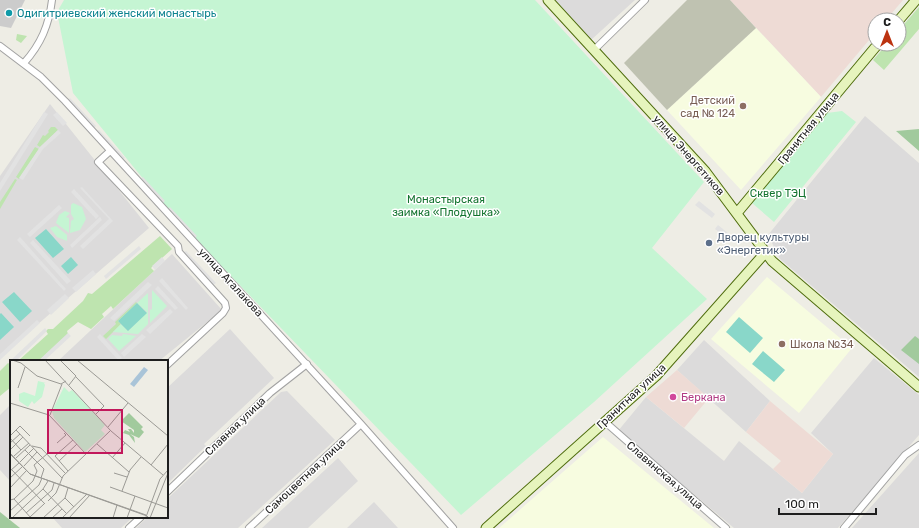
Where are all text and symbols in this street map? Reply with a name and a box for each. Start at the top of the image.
place label: Одигитриевский женский монастырь [17,7,217,20]
marker: Одигитриевский женский монастырь [4,8,14,18]
north arrow [867,12,907,52]
text: С [883,16,891,29]
street label: Гранитная улица [775,89,842,167]
place label: Детский сад № 124 [680,94,735,120]
marker: Детский сад № 124 [738,101,748,111]
street label: улица Энергетиков [650,113,727,198]
park label: Сквер ТЭЦ [750,187,806,200]
park label: Монастырская заимка «Плодушка» [392,193,500,219]
place label: Дворец культуры «Энергетик» [717,231,809,257]
marker: Дворец культуры «Энергетик» [704,238,714,248]
street label: улица Агалакова [195,245,266,319]
place label: Школа №34 [790,338,854,351]
marker: Школа №34 [777,339,787,349]
inset map [10,360,168,518]
street label: Гранитная улица [594,361,669,432]
place label: Беркана [681,391,726,404]
marker: Беркана [668,392,678,402]
street label: Славная улица [202,394,268,458]
street label: Самоцветная улица [262,436,348,517]
street label: Славянская улица [624,439,706,512]
scale bar [779,490,876,516]
text: 100 m [785,497,819,511]

